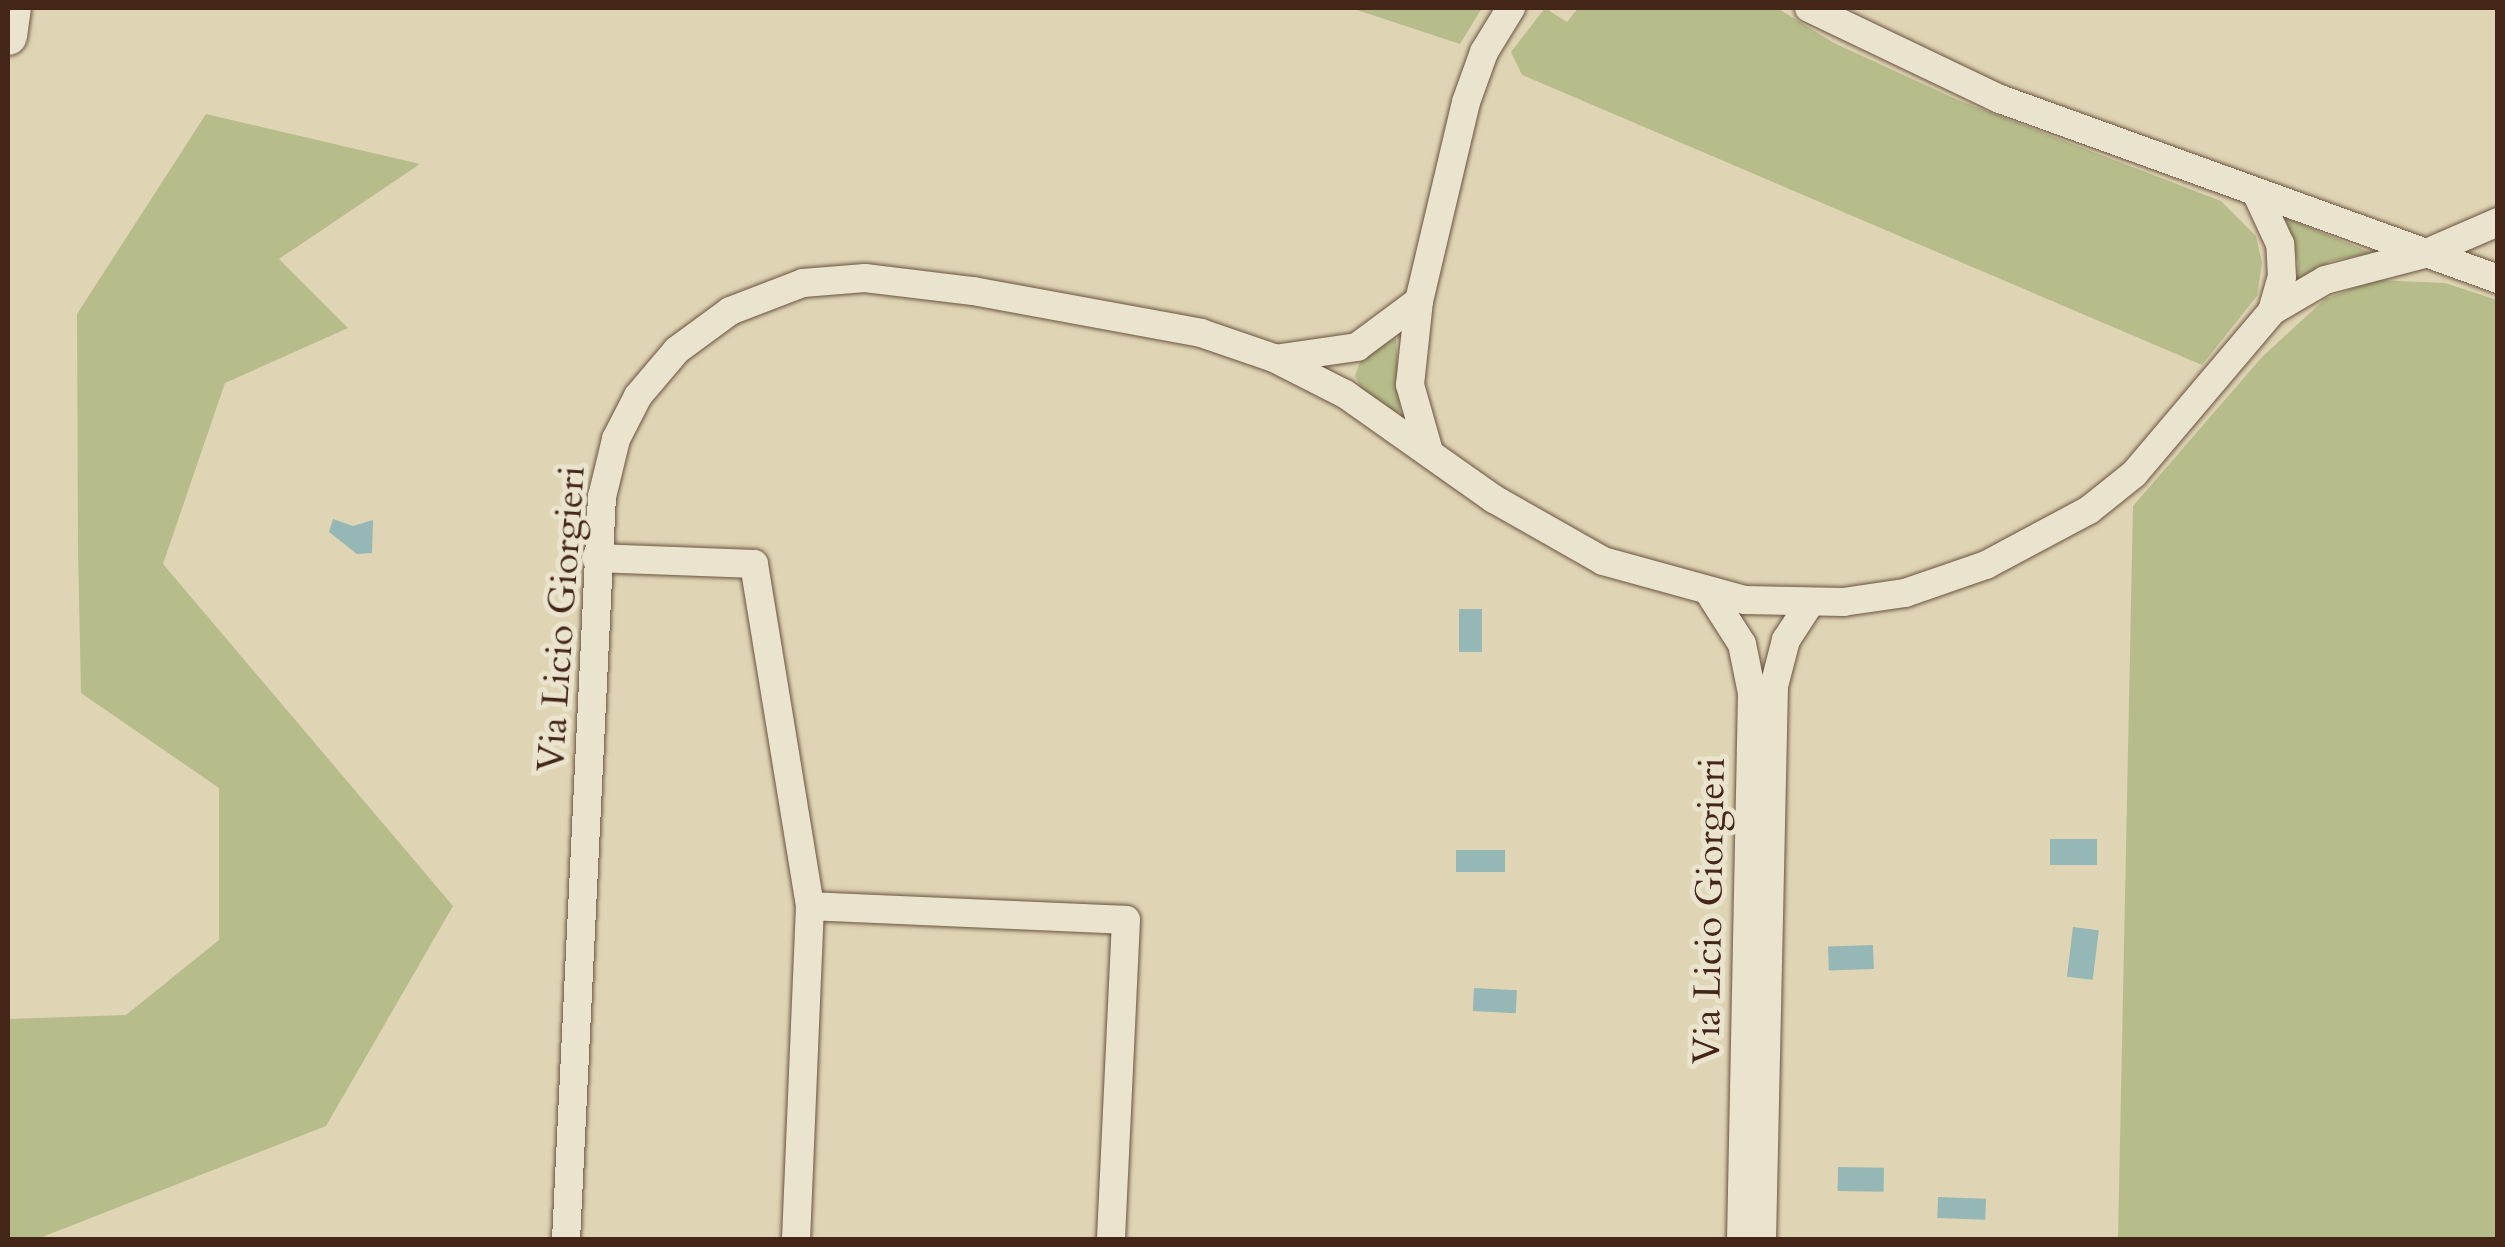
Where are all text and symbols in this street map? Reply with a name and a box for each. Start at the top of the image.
street label: Via Licio Giorgieri [529,464,595,774]
street label: Via Licio Giorgieri [1685,757,1735,1065]

